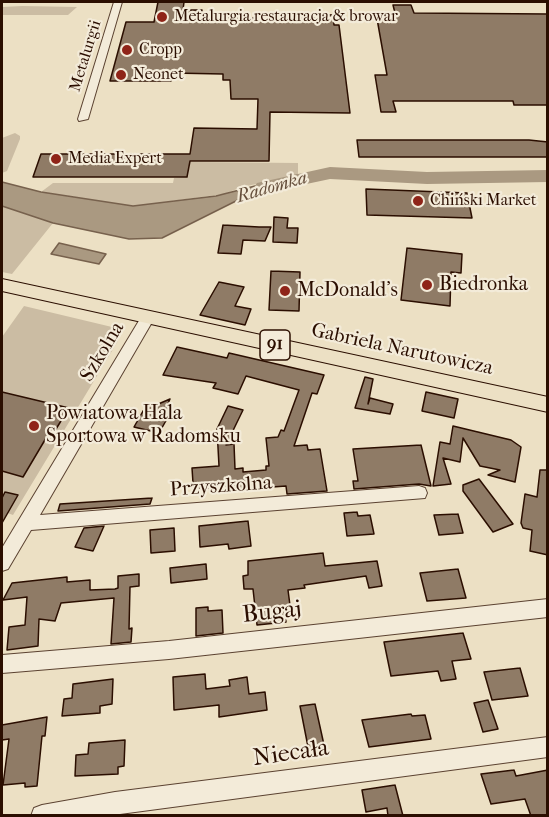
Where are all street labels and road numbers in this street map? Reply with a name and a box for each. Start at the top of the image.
street label: Metalurgii [66,18,106,94]
street label: Szkolna [76,318,130,386]
street label: Gabriela Narutowicza [309,319,495,381]
road number: 91 [260,330,290,360]
street label: Przyszkolna [169,471,273,503]
street label: Bugaj [241,596,303,630]
street label: Niecała [251,734,331,774]

